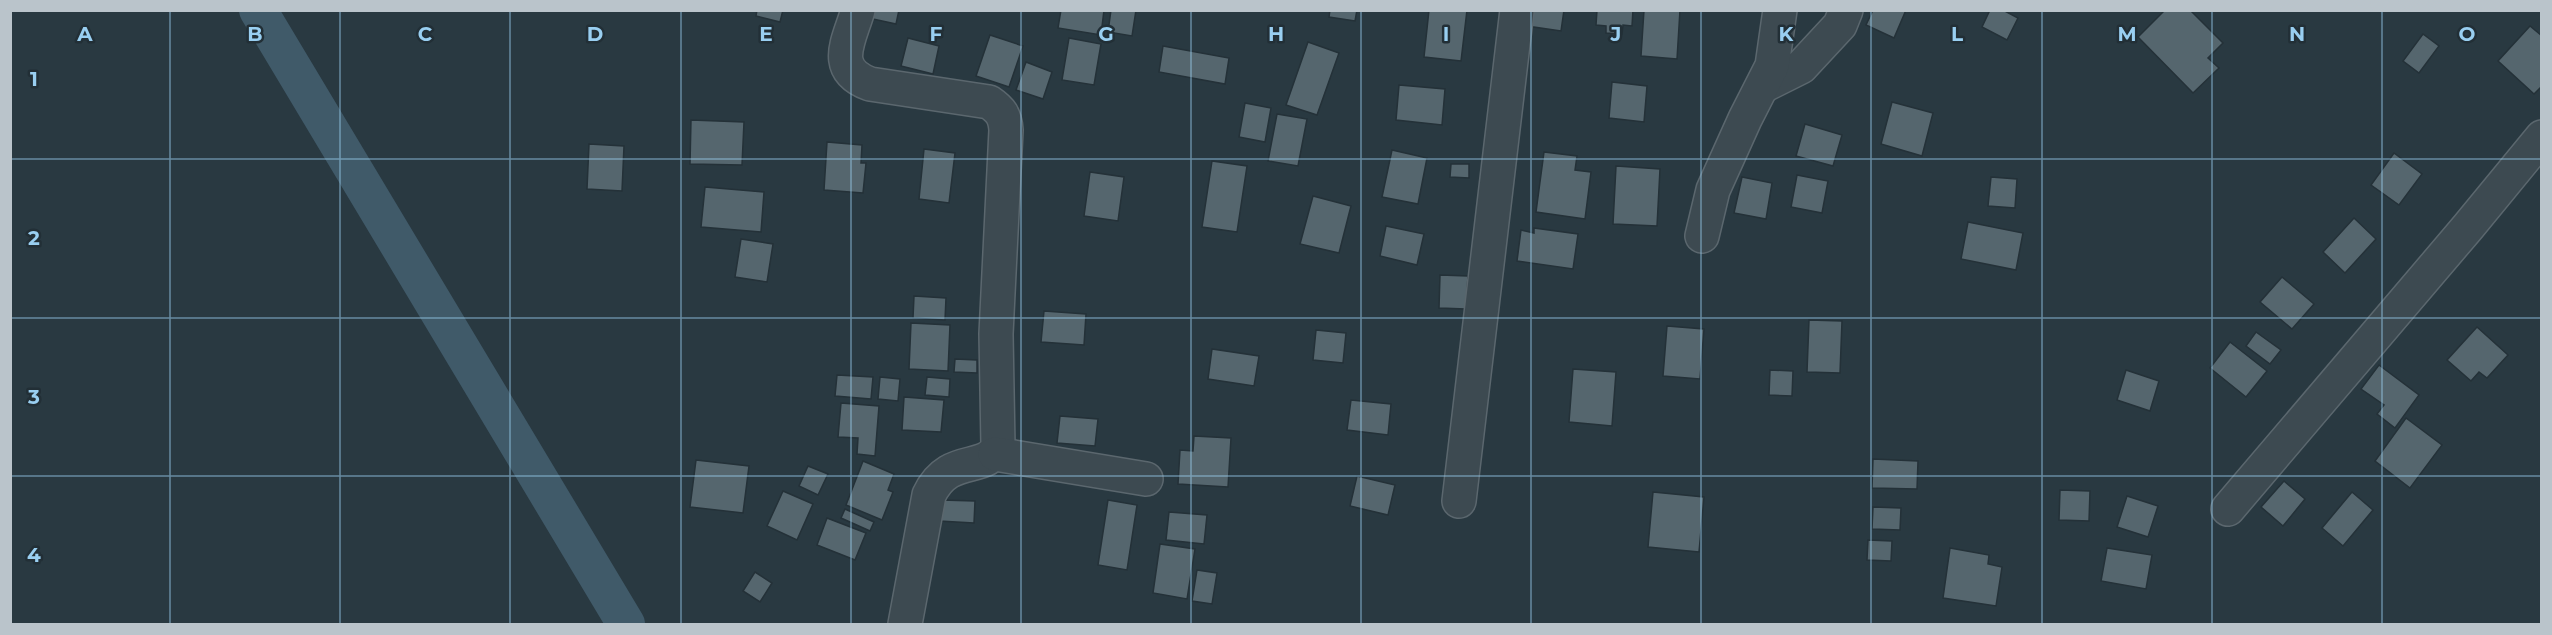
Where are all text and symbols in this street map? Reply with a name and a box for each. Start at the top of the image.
text: A [76,22,93,46]
text: B [247,22,263,46]
text: C [418,22,433,46]
text: D [587,22,603,46]
text: E [759,22,773,46]
text: F [930,22,943,46]
text: G [1098,22,1114,46]
text: H [1268,22,1284,46]
text: I [1443,22,1449,46]
text: J [1610,22,1621,46]
text: K [1779,22,1795,46]
text: L [1951,22,1963,46]
text: M [2117,22,2137,46]
text: N [2289,22,2305,46]
text: O [2459,22,2476,46]
text: 1 [30,67,38,91]
text: 2 [28,226,40,250]
text: 3 [27,385,40,409]
text: 4 [27,543,41,567]

